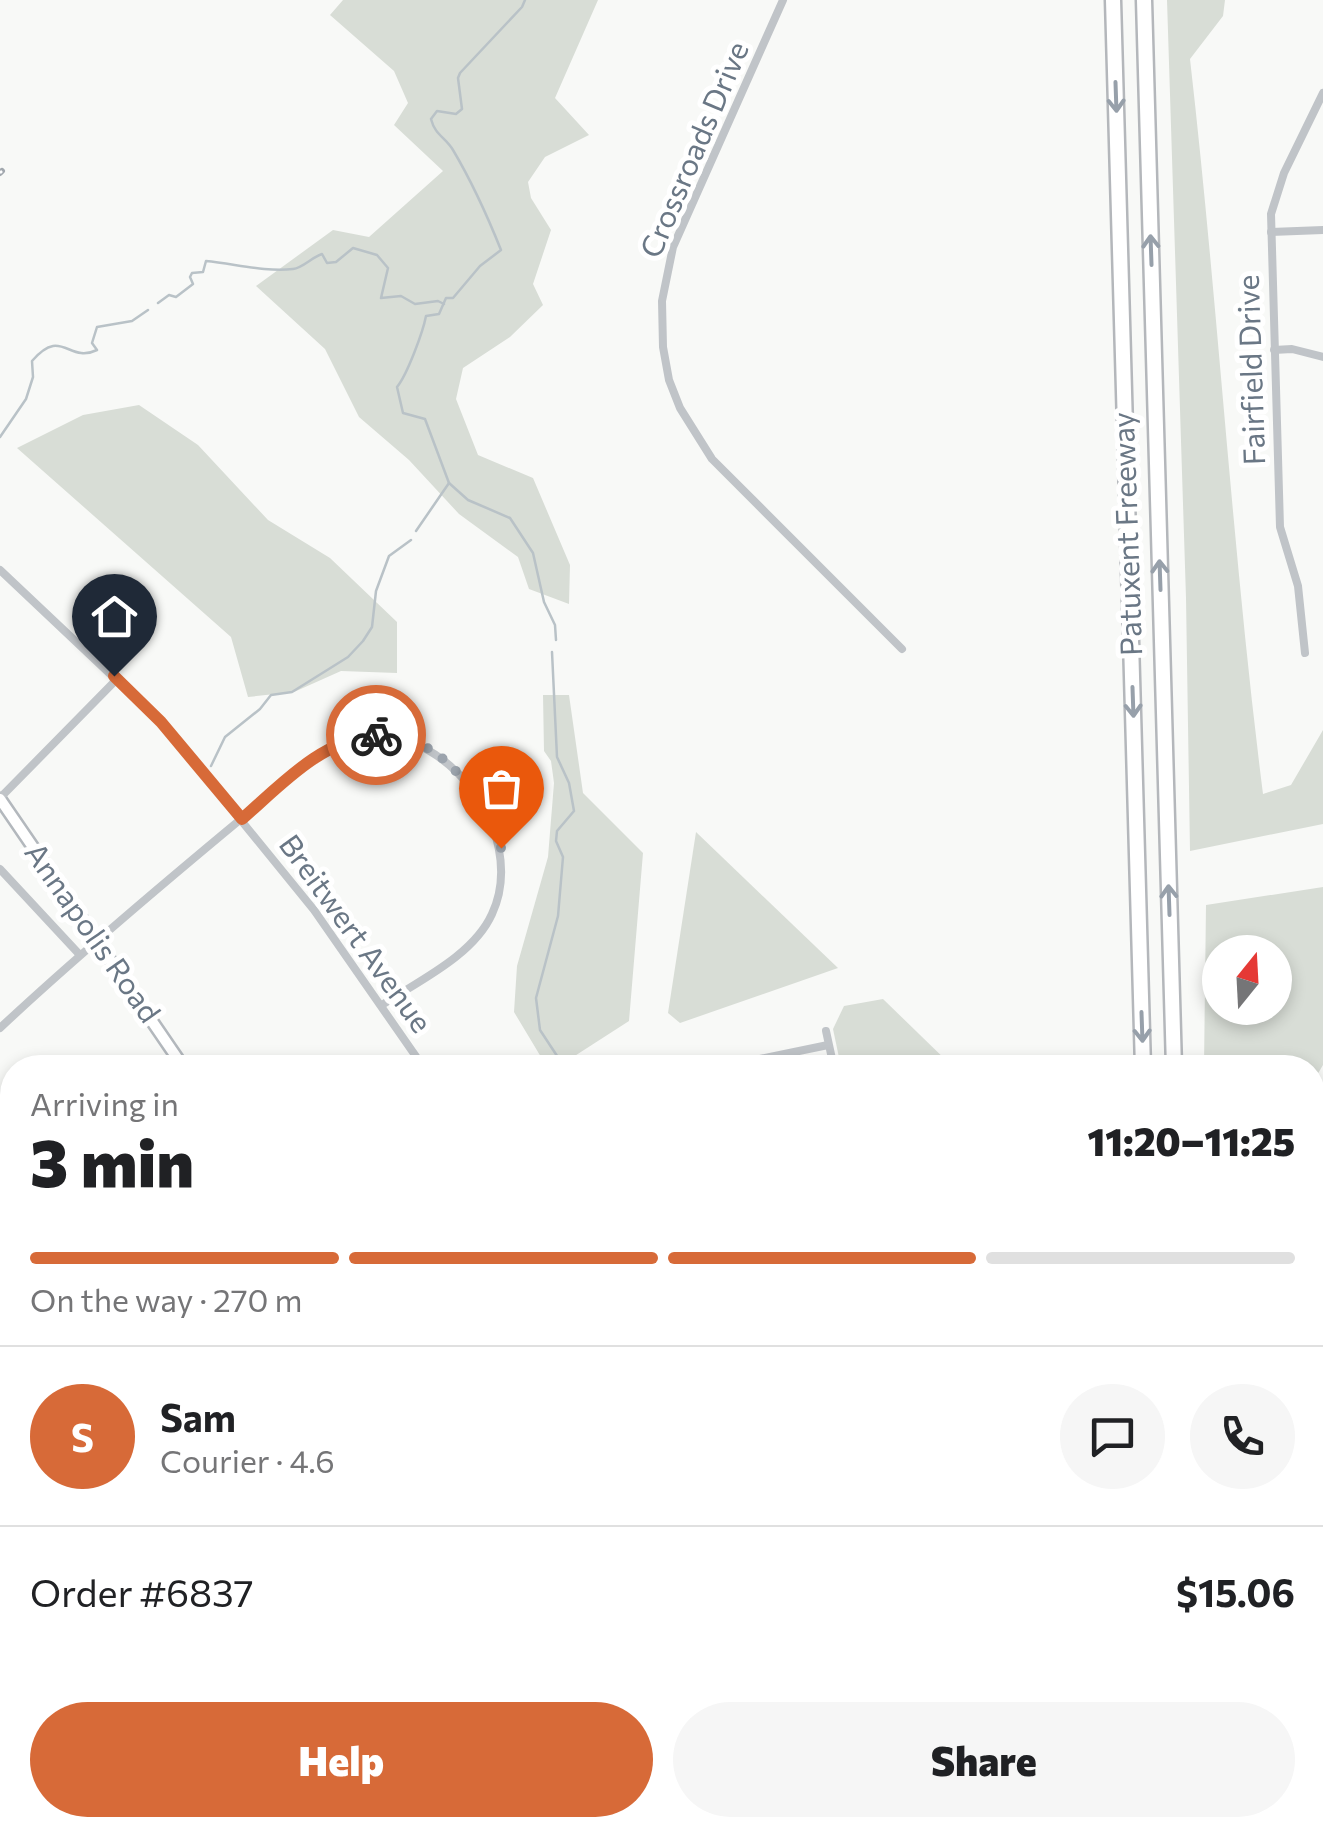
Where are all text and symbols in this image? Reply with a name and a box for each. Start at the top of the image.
street label: Crossroads Drive [631,35,755,263]
one-way arrow [1106,81,1125,113]
one-way arrow [1142,235,1161,267]
street label: Fairfield Drive [1228,274,1271,466]
street label: Patuxent Freeway [1103,412,1148,657]
one-way arrow [1151,560,1170,592]
pin [72,574,157,677]
icon: home [87,589,142,644]
courier [326,685,426,785]
one-way arrow [1123,686,1142,718]
icon: bike [349,708,404,763]
pin [459,746,544,849]
icon: bag [474,761,529,816]
street label: Breitwert Avenue [273,826,441,1039]
street label: Annapolis Road [18,834,170,1029]
one-way arrow [1160,885,1179,917]
north arrow [1202,935,1292,1025]
map controls [1202,935,1292,1025]
one-way arrow [1132,1011,1151,1043]
text: Arriving in [30,1083,179,1123]
text: 11:20–11:25 [1088,1117,1295,1164]
text: 3 min [30,1121,194,1200]
text: On the way · 270 m [30,1279,303,1319]
button: chat [1060,1384,1165,1489]
button: phone [1190,1384,1295,1489]
text: Sam [160,1393,236,1440]
text: S [71,1413,94,1460]
text: Courier · 4.6 [160,1440,335,1480]
text: Order #6837 [30,1568,254,1615]
text: $15.06 [1176,1568,1295,1615]
button: Help [30,1702,653,1817]
button: Share [673,1702,1295,1817]

